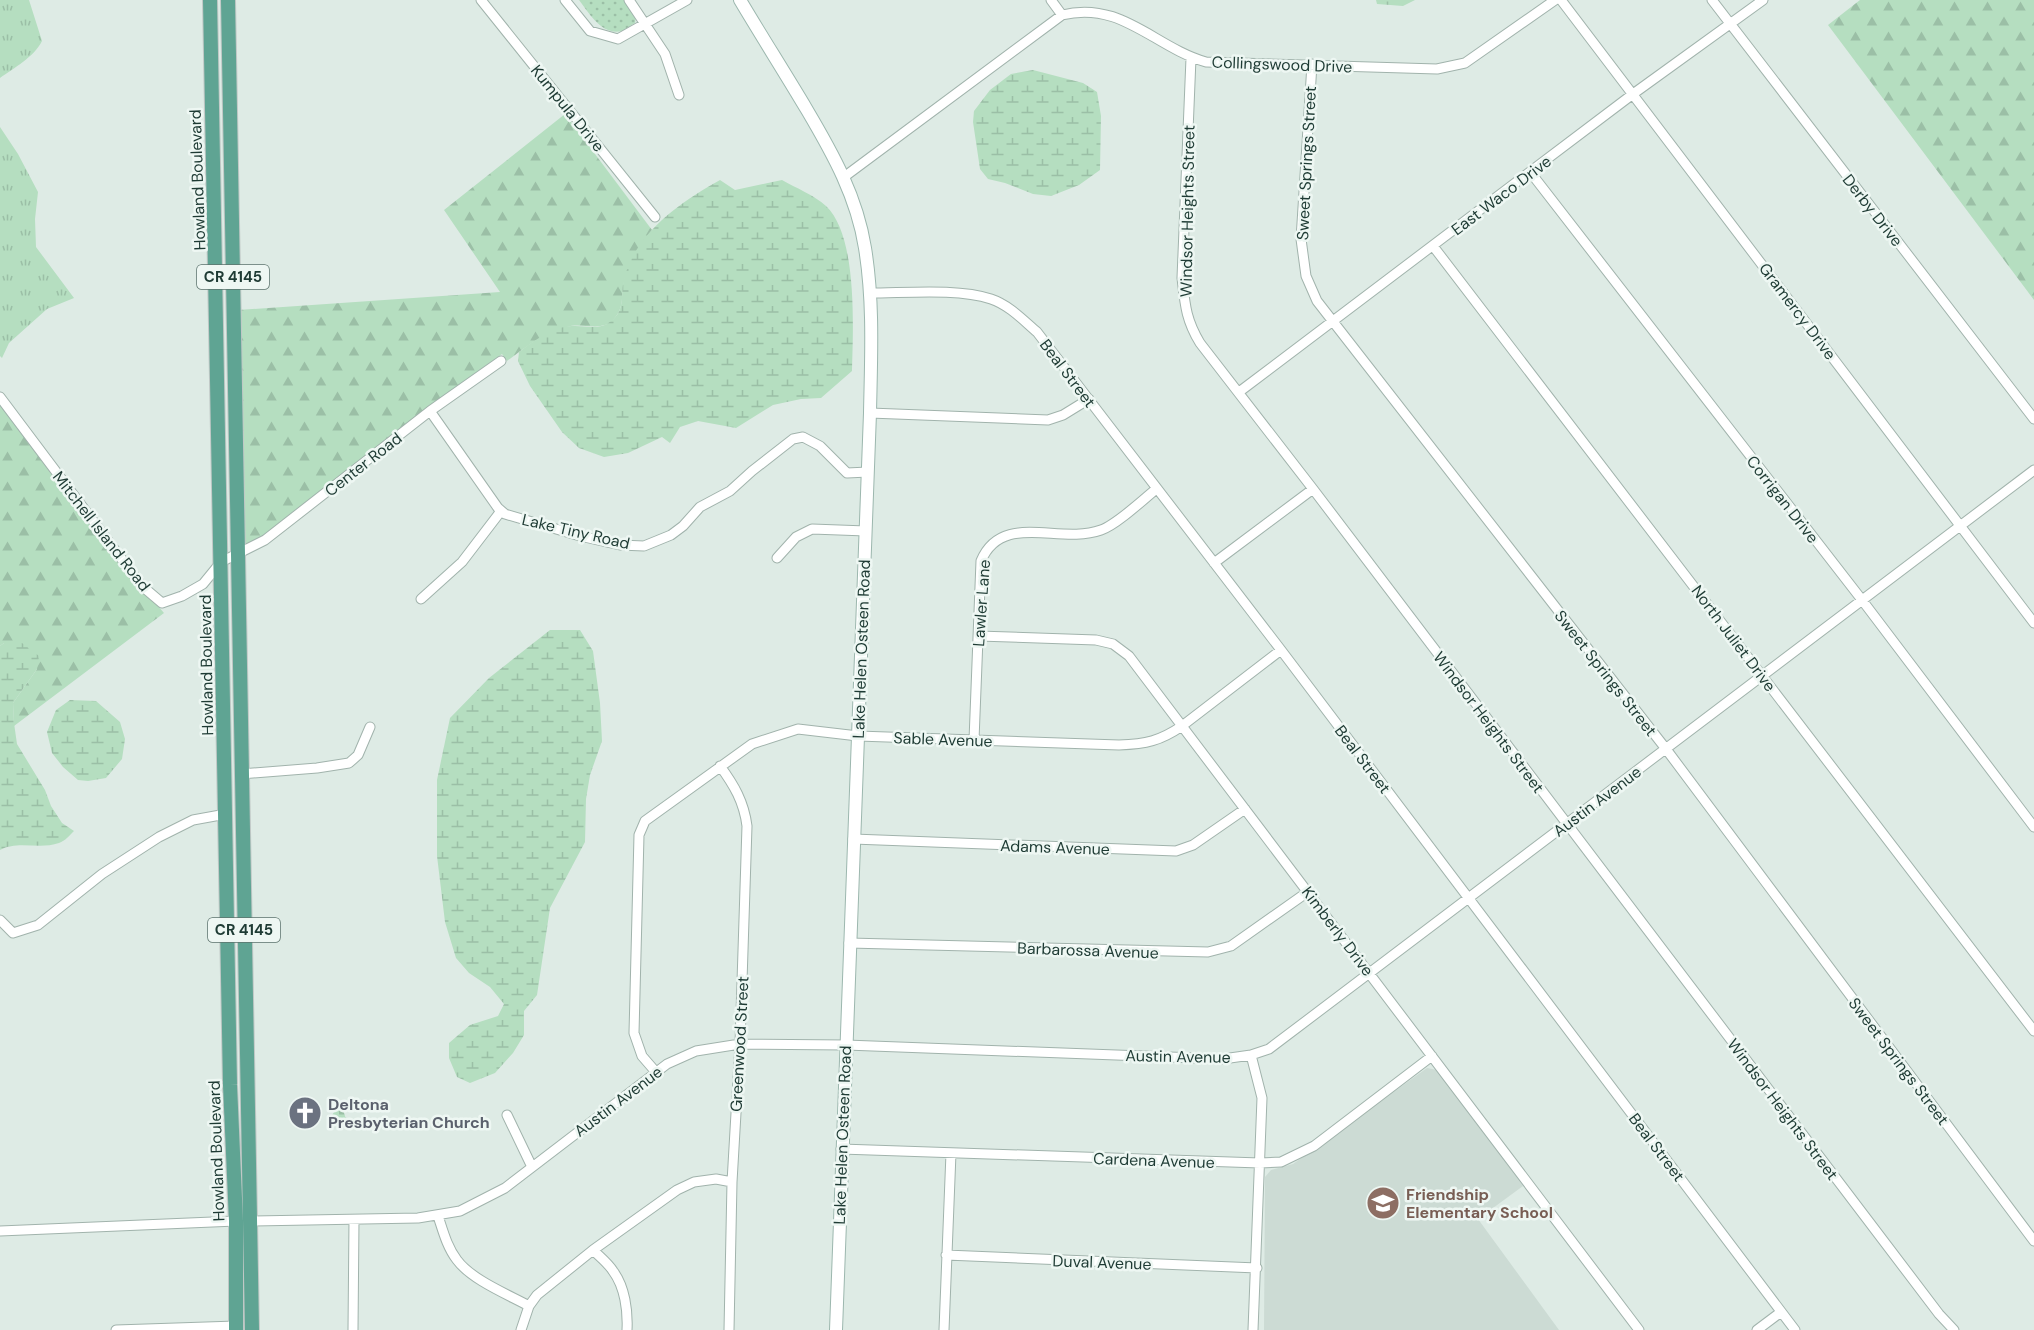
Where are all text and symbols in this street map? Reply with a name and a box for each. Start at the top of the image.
street label: Collingswood Drive [1211,52,1353,77]
street label: Kumpula Drive [526,60,609,156]
street label: Sweet Springs Street [1292,85,1321,241]
street label: Howland Boulevard [185,109,210,251]
street label: Windsor Heights Street [1175,125,1200,297]
street label: East Waco Drive [1447,151,1556,240]
street label: Derby Drive [1838,170,1907,251]
street label: Gramercy Drive [1754,259,1841,364]
road number: CR 4145 [197,265,269,289]
street label: Beal Street [1035,335,1100,412]
street label: Center Road [320,428,406,501]
street label: Corrigan Drive [1742,451,1823,547]
street label: Mitchell Island Road [48,467,155,596]
street label: Lake Tiny Road [520,509,632,554]
street label: Lake Helen Osteen Road [848,559,875,739]
street label: Lawler Lane [968,559,995,647]
street label: North Juliet Drive [1687,581,1781,696]
street label: Howland Boulevard [195,594,218,736]
street label: Sweet Springs Street [1550,606,1661,741]
street label: Windsor Heights Street [1428,647,1549,797]
street label: Beal Street [1330,721,1395,798]
street label: Sable Avenue [893,727,993,752]
street label: Austin Avenue [1549,761,1646,841]
street label: Adams Avenue [1000,835,1110,860]
street label: Kimberly Drive [1297,882,1378,980]
road number: CR 4145 [208,918,280,942]
street label: Barbarossa Avenue [1017,938,1159,963]
street label: Greenwood Street [725,976,754,1112]
street label: Sweet Springs Street [1844,993,1953,1129]
street label: Windsor Heights Street [1722,1034,1843,1184]
street label: Lake Helen Osteen Road [829,1045,856,1225]
street label: Austin Avenue [1125,1045,1231,1068]
street label: Austin Avenue [570,1061,667,1141]
street label: Howland Boulevard [204,1080,229,1222]
place label: Deltona Presbyterian Church [328,1094,490,1133]
church icon: Deltona Presbyterian Church [287,1095,323,1131]
street label: Beal Street [1624,1109,1689,1186]
street label: Cardena Avenue [1093,1148,1215,1173]
place label: Friendship Elementary School [1406,1184,1553,1223]
school or university icon: Friendship Elementary School [1365,1185,1401,1221]
street label: Duval Avenue [1052,1250,1152,1275]

